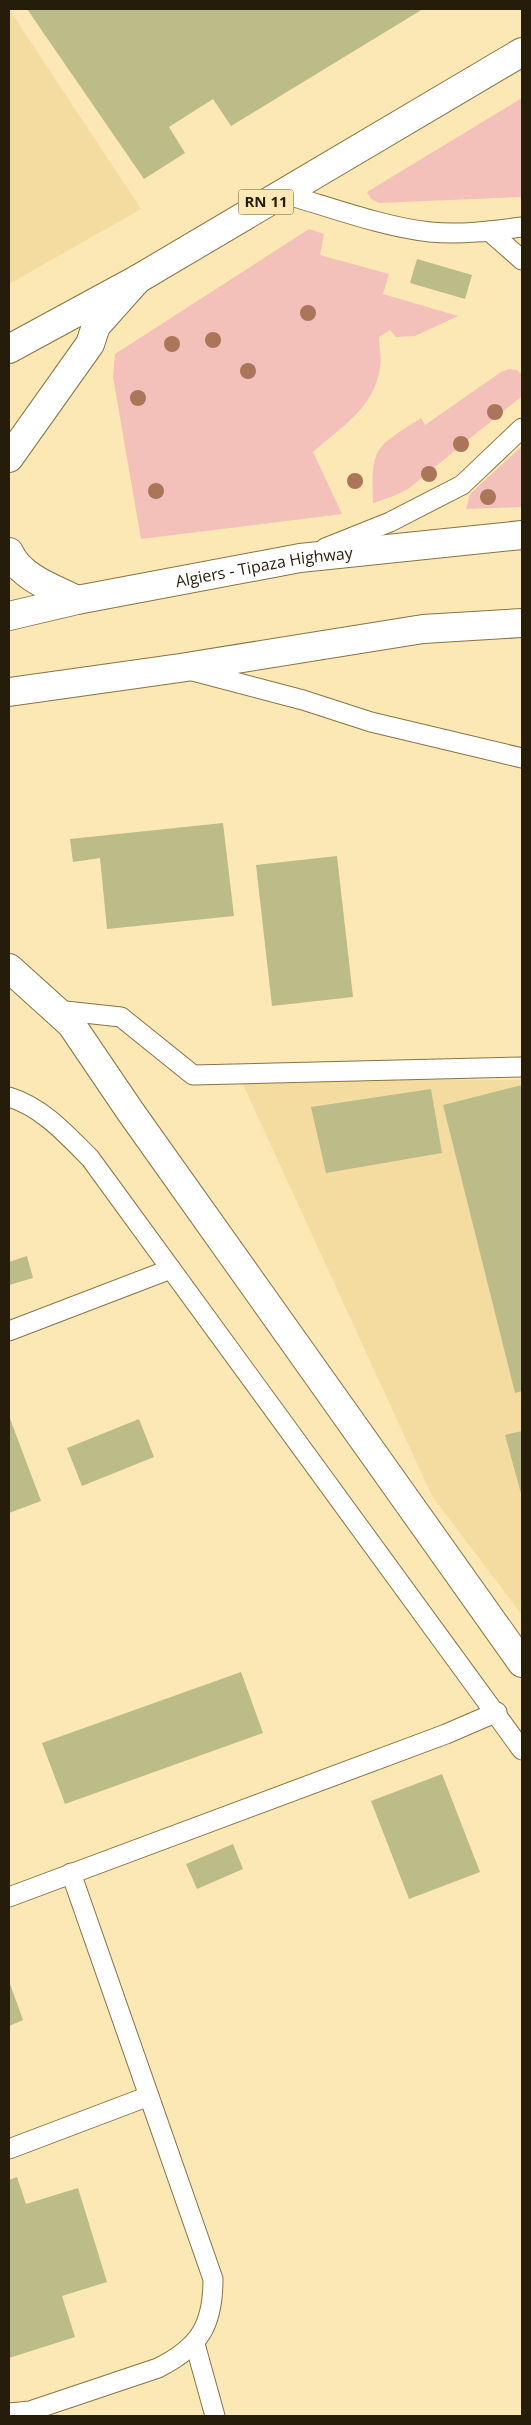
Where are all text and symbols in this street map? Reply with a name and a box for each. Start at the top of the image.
road number: RN 11 [238,190,294,214]
street label: Algiers - Tipaza Highway [174,542,355,592]

